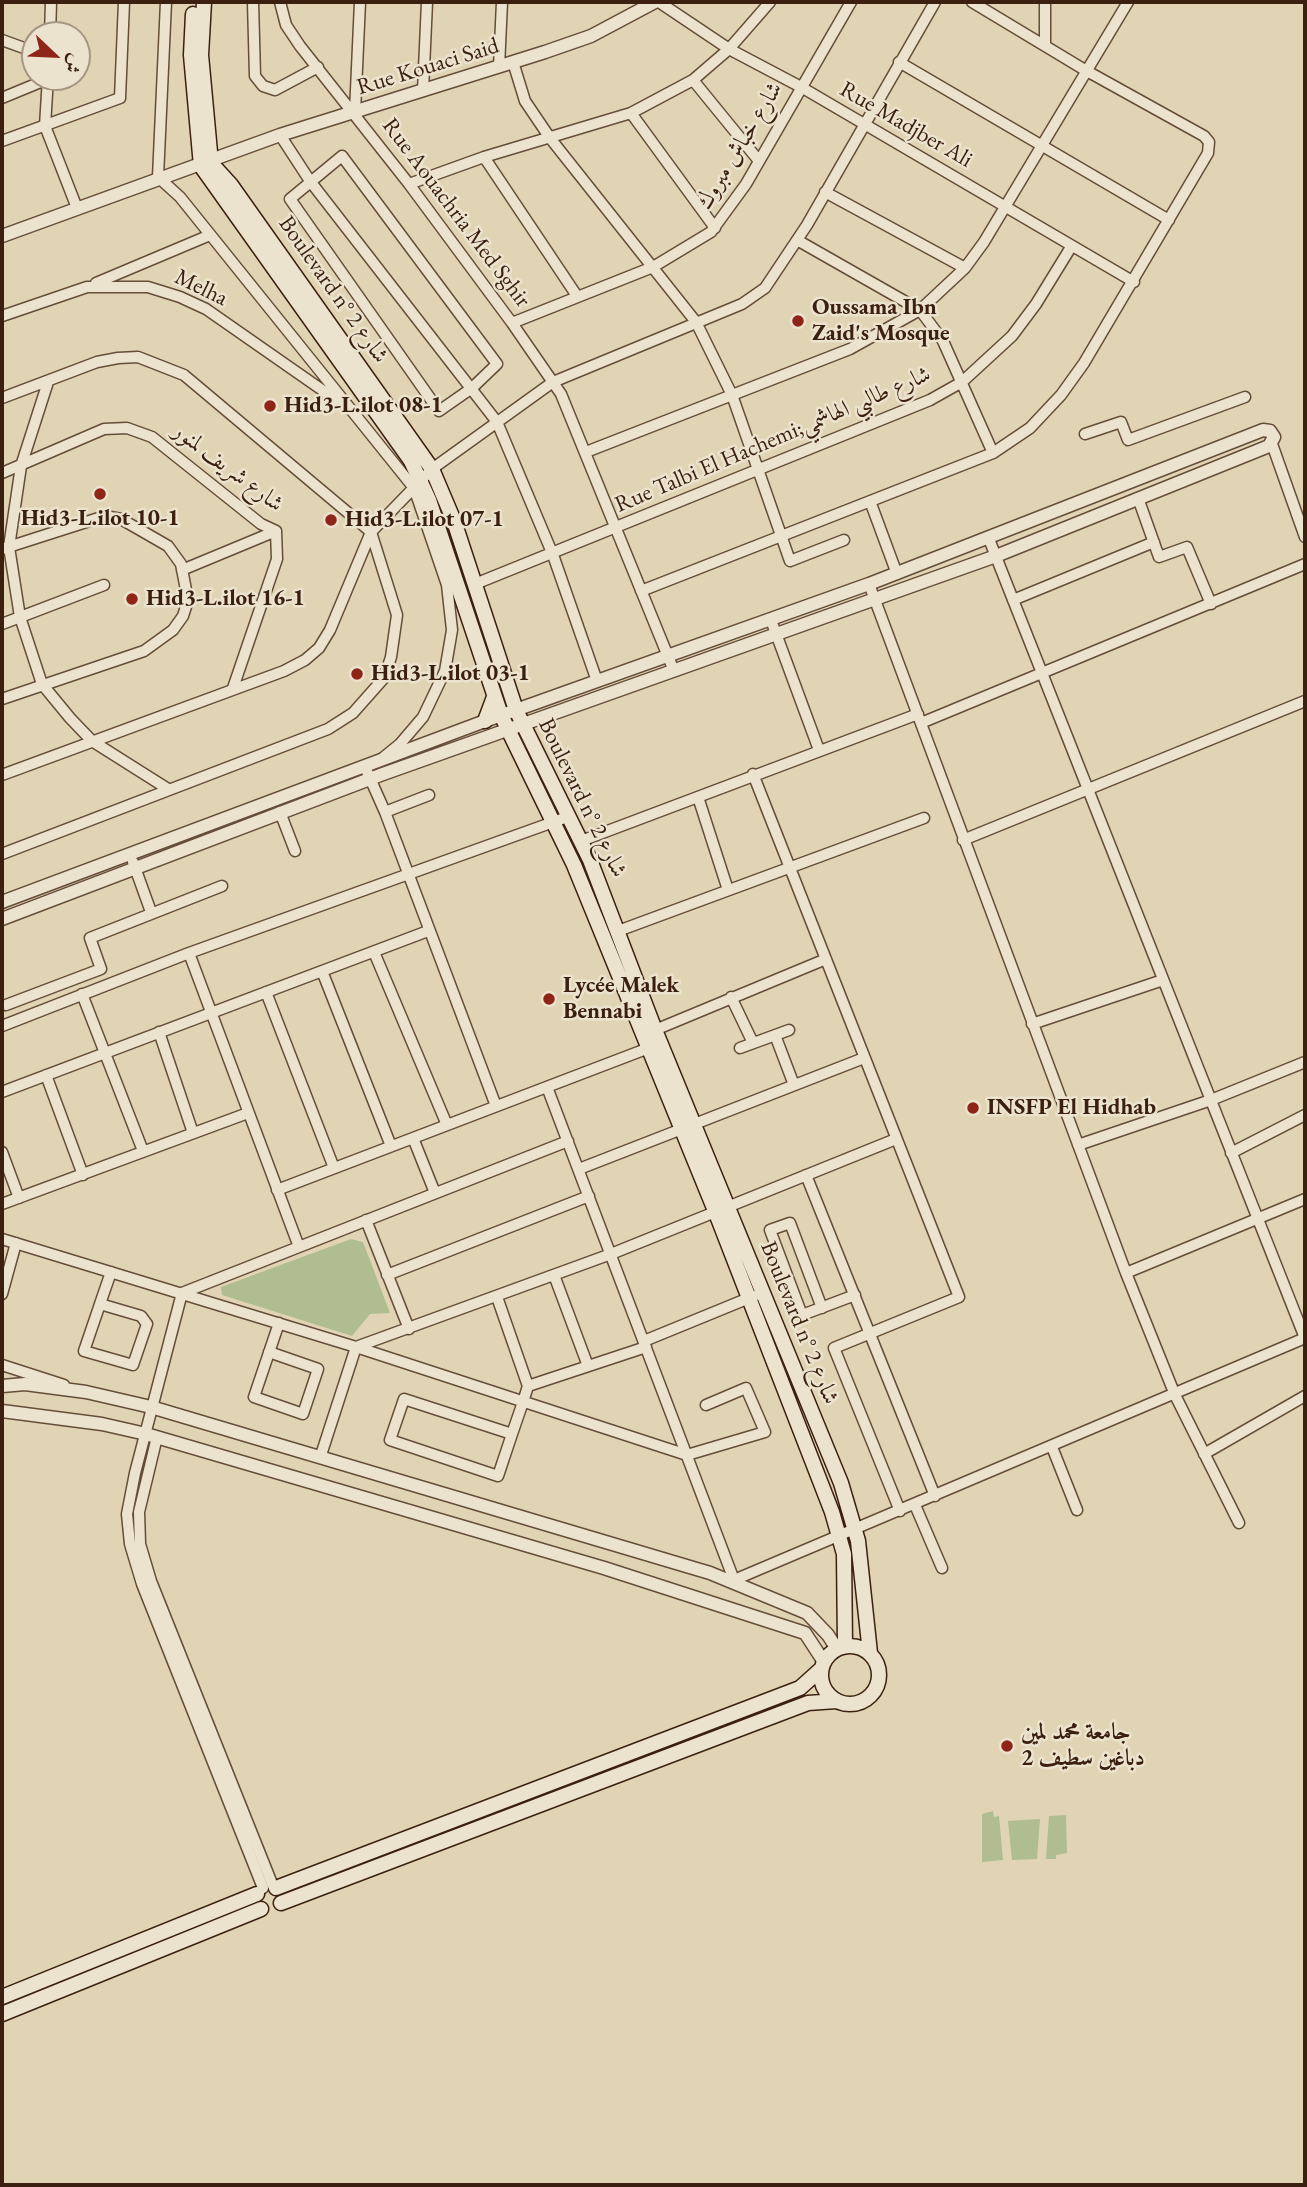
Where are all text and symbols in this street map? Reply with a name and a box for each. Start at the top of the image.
north arrow [21,21,91,91]
street label: Rue Kouaci Said [354,32,502,102]
text: ش [59,50,89,77]
street label: Rue Madjber Ali [835,76,977,174]
street label: شارع خباش مبروك [691,77,789,215]
street label: Rue Aouachria Med Sghir [376,113,536,313]
street label: Boulevard n° شارع 2 [272,211,394,369]
street label: Melha [170,263,232,313]
place label: Oussama Ibn Zaid's Mosque [812,294,950,348]
marker: Oussama Ibn Zaid's Mosque [790,313,806,329]
street label: Rue Talbi El Hachemi;شارع طالبي الهاشمي [611,361,935,519]
place label: Hid3-L.ilot 08-1 [284,392,443,420]
marker: Hid3-L.ilot 08-1 [262,398,278,414]
street label: شارع شريف لمنور [167,418,289,518]
marker: Hid3-L.ilot 10-1 [92,486,108,502]
place label: Hid3-L.ilot 10-1 [21,505,179,533]
place label: Hid3-L.ilot 07-1 [345,506,504,534]
marker: Hid3-L.ilot 07-1 [323,512,339,528]
place label: Hid3-L.ilot 16-1 [146,585,305,613]
marker: Hid3-L.ilot 16-1 [124,591,140,607]
place label: Hid3-L.ilot 03-1 [371,660,530,688]
marker: Hid3-L.ilot 03-1 [349,666,365,682]
street label: Boulevard n° شارع 2 [532,714,632,882]
place label: Lycée Malek Bennabi [563,972,679,1026]
marker: Lycée Malek Bennabi [541,991,557,1007]
place label: INSFP El Hidhab [987,1094,1156,1122]
marker: INSFP El Hidhab [965,1100,981,1116]
street label: Boulevard n° شارع 2 [754,1237,844,1409]
place label: جامعة محمد لمين دباغين سطيف 2 [1021,1719,1145,1773]
marker: جامعة محمد لمين دباغين سطيف 2 [999,1738,1015,1754]

